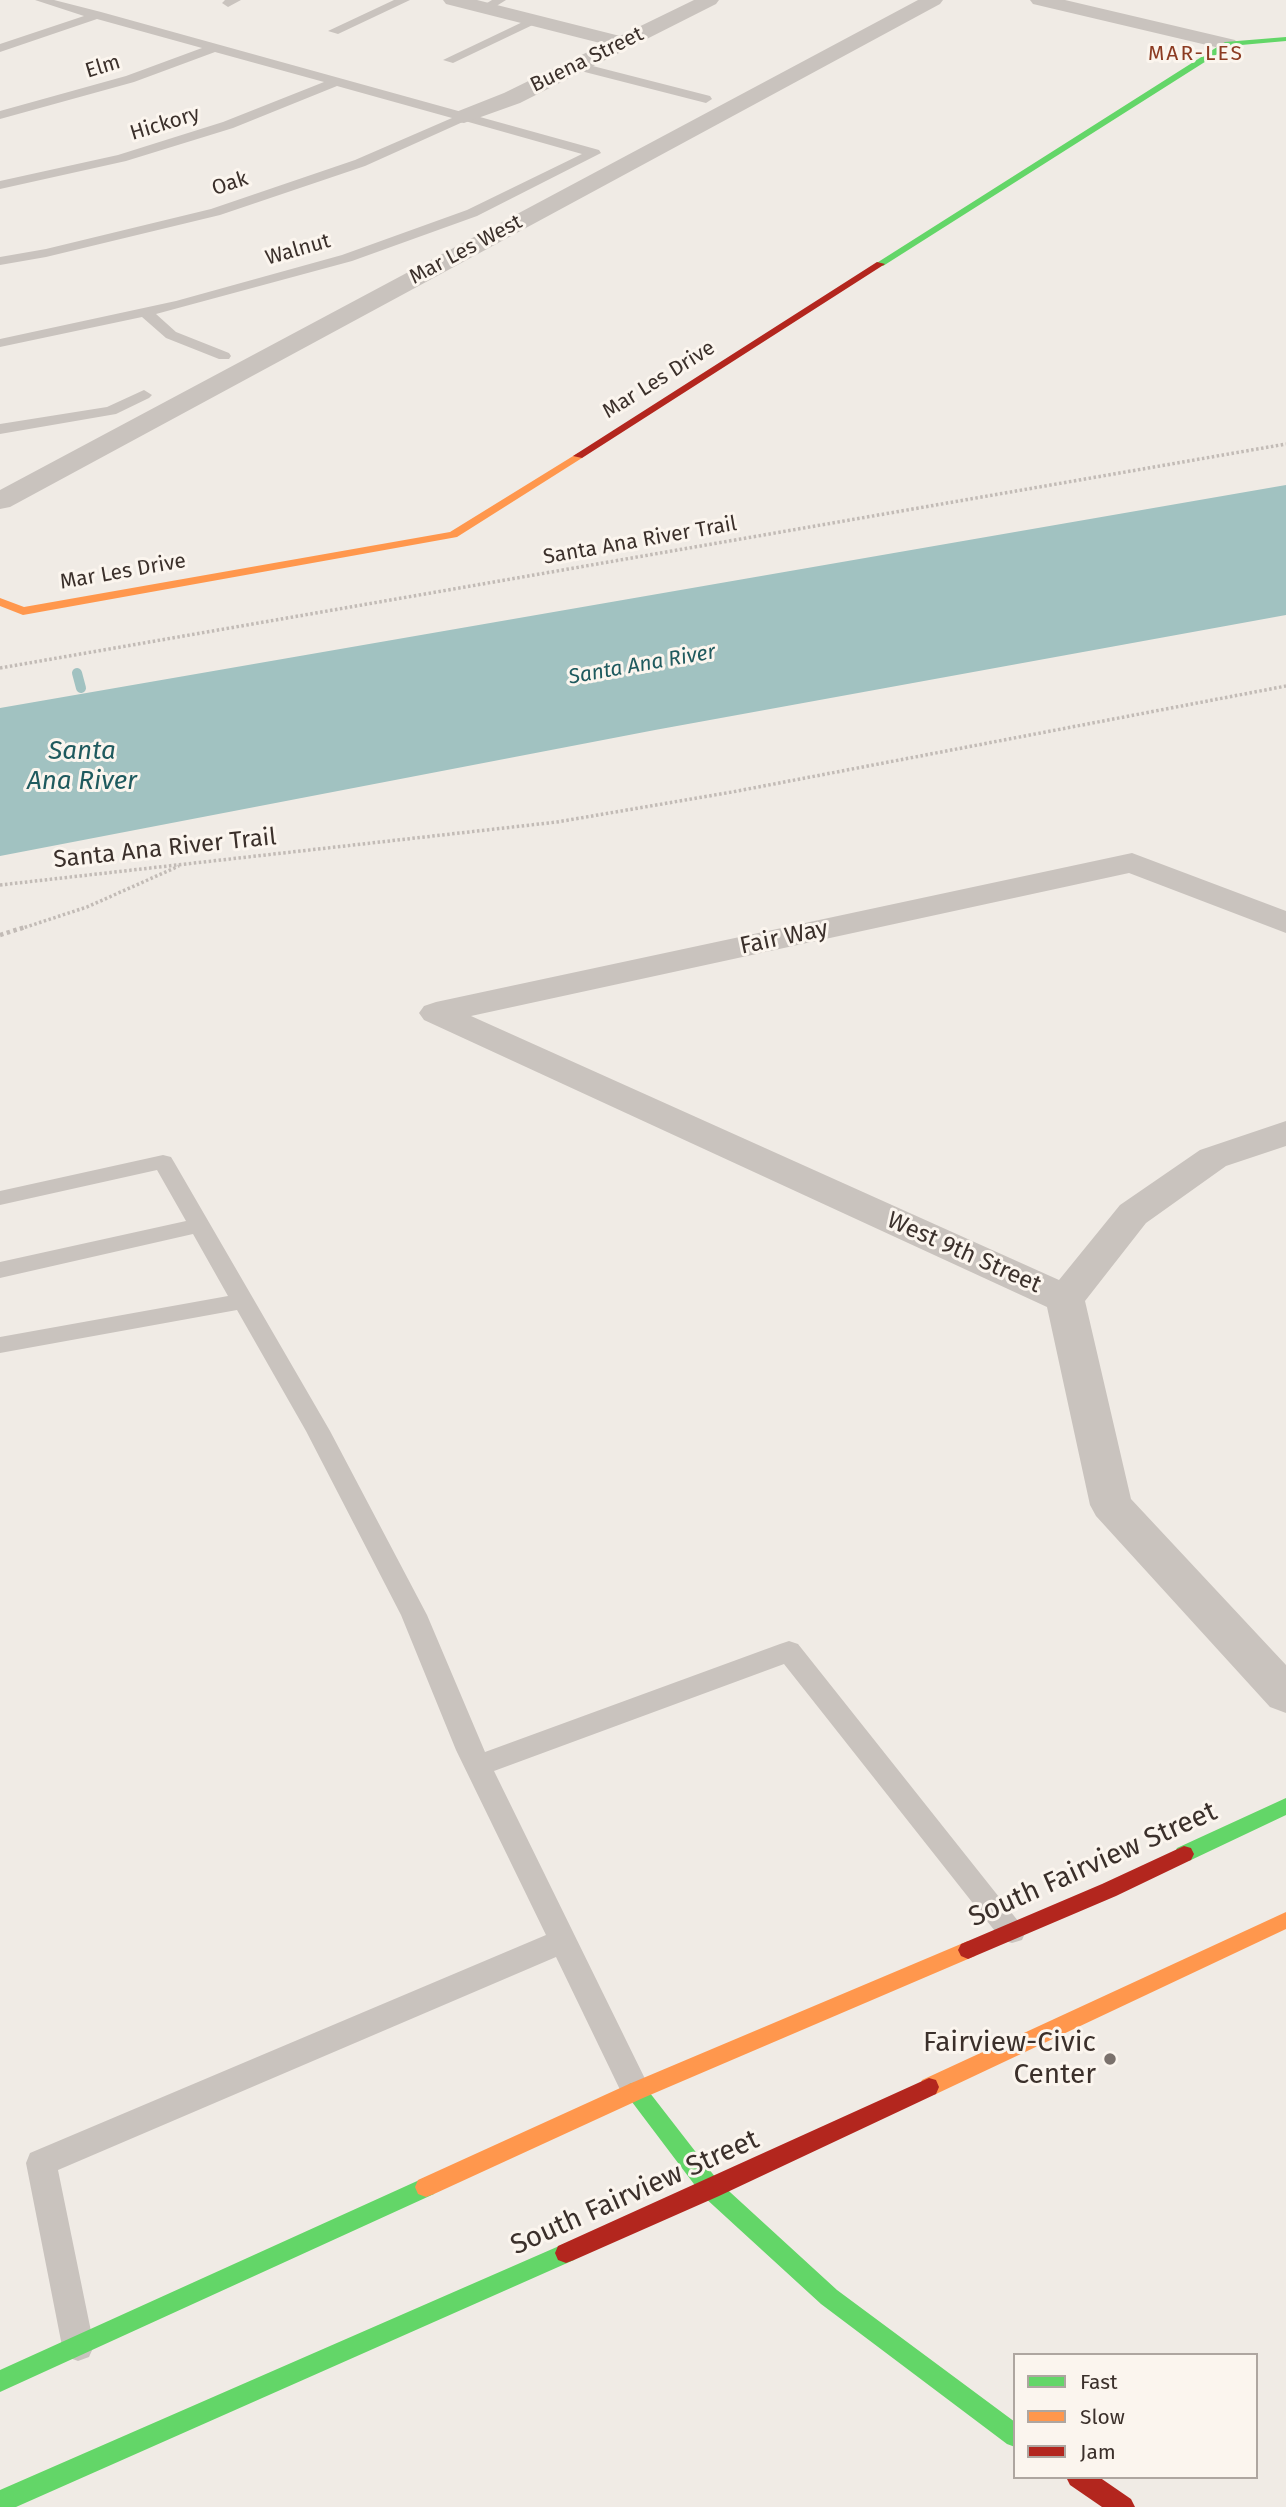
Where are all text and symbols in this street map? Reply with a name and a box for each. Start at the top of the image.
street label: Buena Street [526,22,648,98]
district label: MAR-LES [1149,41,1243,67]
street label: Elm [82,50,124,84]
street label: Hickory [127,101,203,147]
street label: Oak [209,166,251,202]
street label: Mar Les West [405,210,527,290]
street label: Walnut [263,229,333,271]
street label: Mar Les Drive [598,336,720,424]
street label: Santa Ana River Trail [541,512,739,570]
street label: Mar Les Drive [58,549,188,595]
water label: Santa Ana River [567,640,717,690]
water label: Santa Ana River [27,736,137,798]
street label: Santa Ana River Trail [52,823,278,875]
street label: Fair Way [737,915,831,961]
street label: West 9th Street [882,1206,1046,1300]
street label: South Fairview Street [964,1795,1222,1935]
place label: Fairview-Civic Center [923,2026,1096,2092]
marker: Fairview-Civic Center [1102,2051,1118,2067]
street label: South Fairview Street [506,2123,764,2263]
legend [1013,2353,1258,2479]
text: Fast [1080,2369,1118,2395]
text: Slow [1080,2404,1125,2430]
text: Jam [1080,2439,1116,2465]

